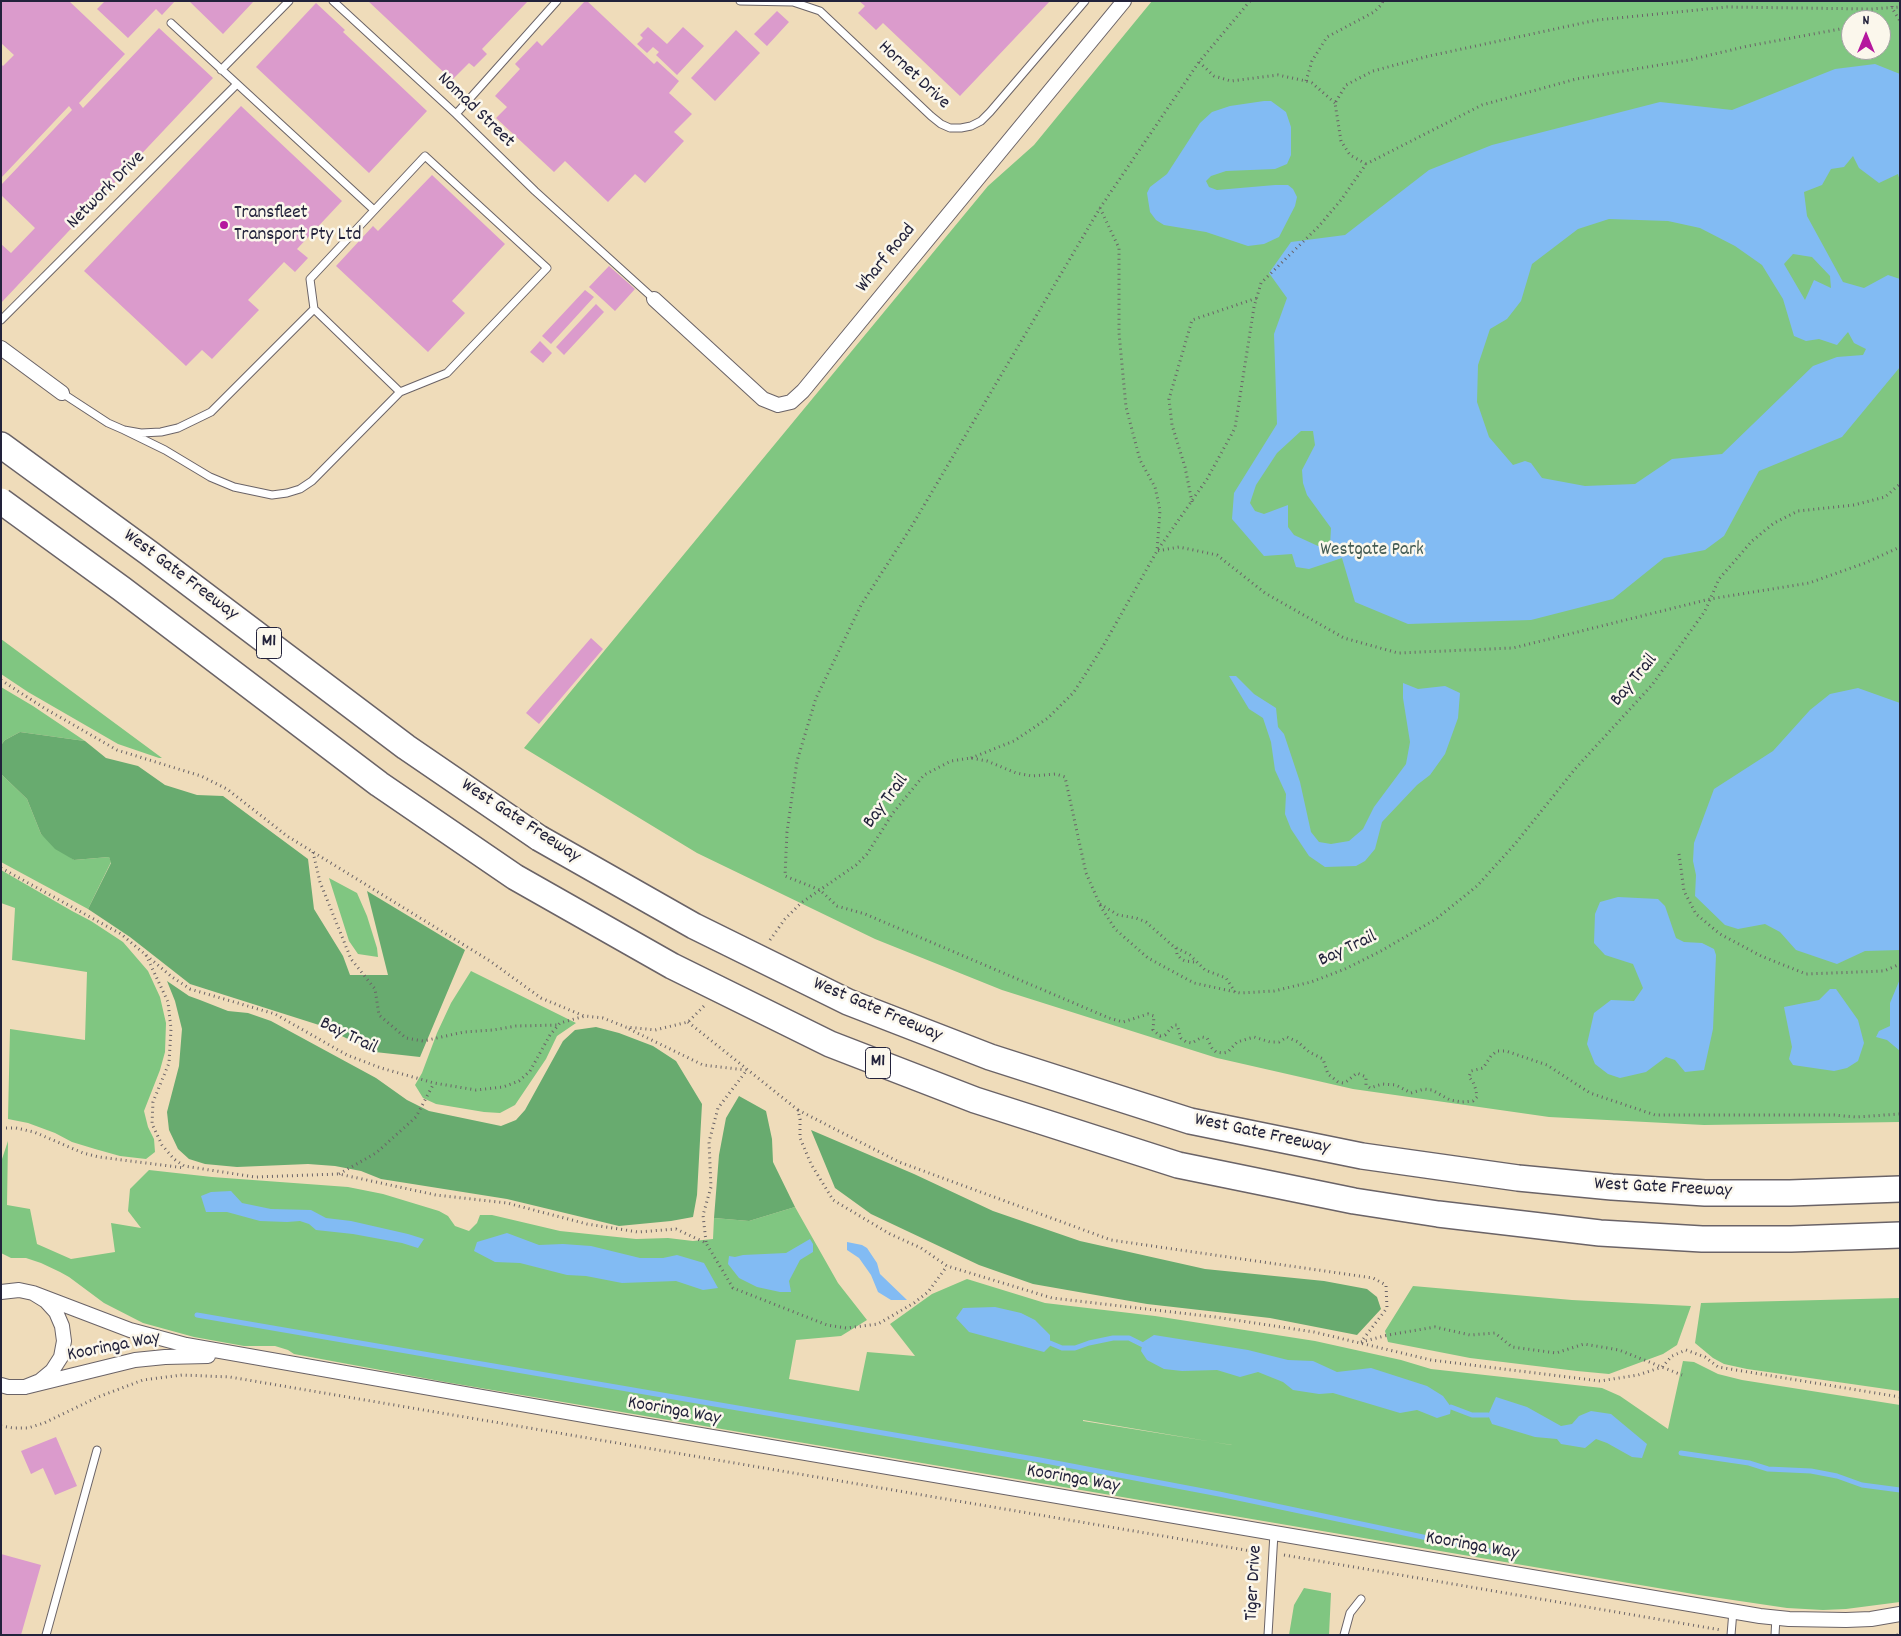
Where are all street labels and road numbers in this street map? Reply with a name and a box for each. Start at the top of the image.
street label: Hornet Drive [872,37,954,115]
street label: Nomad Street [431,68,519,154]
street label: Network Drive [63,147,151,235]
street label: Wharf Road [852,220,922,298]
street label: West Gate Freeway [118,525,242,627]
road number: M1 [256,628,282,658]
street label: Bay Trail [1606,650,1664,712]
street label: Bay Trail [859,771,915,833]
street label: West Gate Freeway [456,775,584,869]
street label: Bay Trail [1315,927,1381,973]
street label: West Gate Freeway [809,974,945,1048]
street label: Bay Trail [315,1013,381,1061]
road number: M1 [866,1048,890,1078]
street label: West Gate Freeway [1192,1110,1332,1160]
street label: West Gate Freeway [1594,1174,1732,1204]
street label: Kooringa Way [66,1328,162,1368]
street label: Kooringa Way [626,1393,722,1431]
street label: Kooringa Way [1025,1461,1121,1499]
street label: Kooringa Way [1424,1528,1520,1566]
street label: Tiger Drive [1242,1545,1268,1621]

